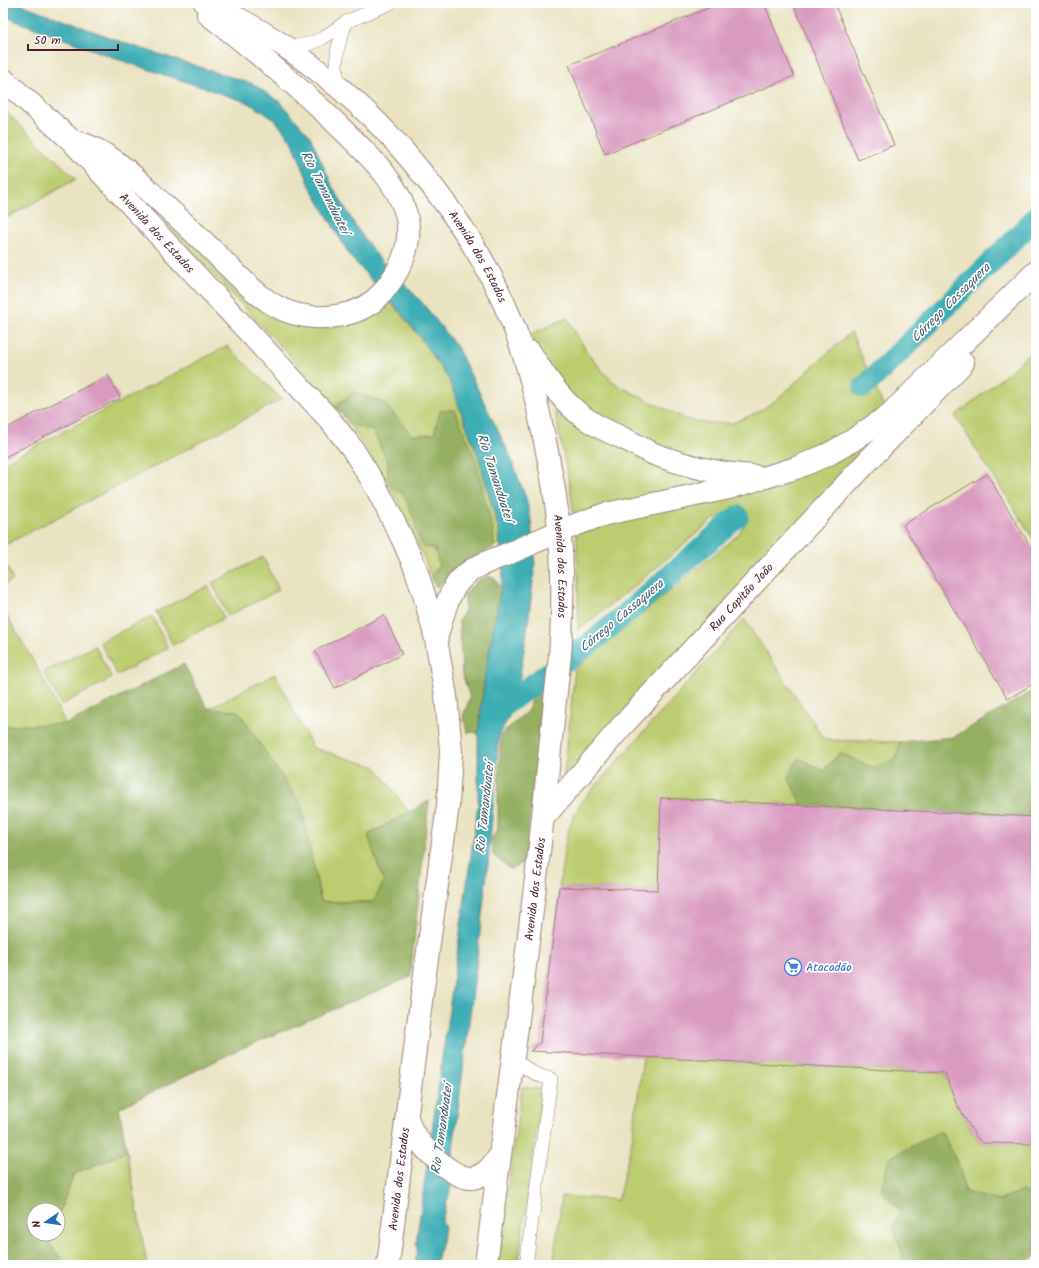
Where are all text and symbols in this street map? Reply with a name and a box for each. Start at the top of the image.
scale bar [28,26,118,52]
text: 50 m [34,31,61,50]
water label: Rio Tamanduateí [295,147,357,242]
street label: Avenida dos Estados [114,189,199,278]
street label: Avenida dos Estados [443,207,511,306]
water label: Córrego Cassaquera [906,258,996,348]
water label: Rio Tamanduateí [471,431,520,529]
street label: Avenida dos Estados [547,513,571,618]
street label: Rua Capitão João [705,559,778,636]
water label: Córrego Cassaquera [575,574,670,658]
water label: Rio Tamanduateí [470,757,501,855]
street label: Avenida dos Estados [520,836,551,942]
supermarket icon: Atacadão [783,957,803,977]
place label: Atacadão [806,958,852,977]
water label: Rio Tamanduateí [426,1078,460,1176]
street label: Avenida dos Estados [384,1126,415,1232]
north arrow [26,1202,66,1242]
text: N [28,1219,47,1229]

